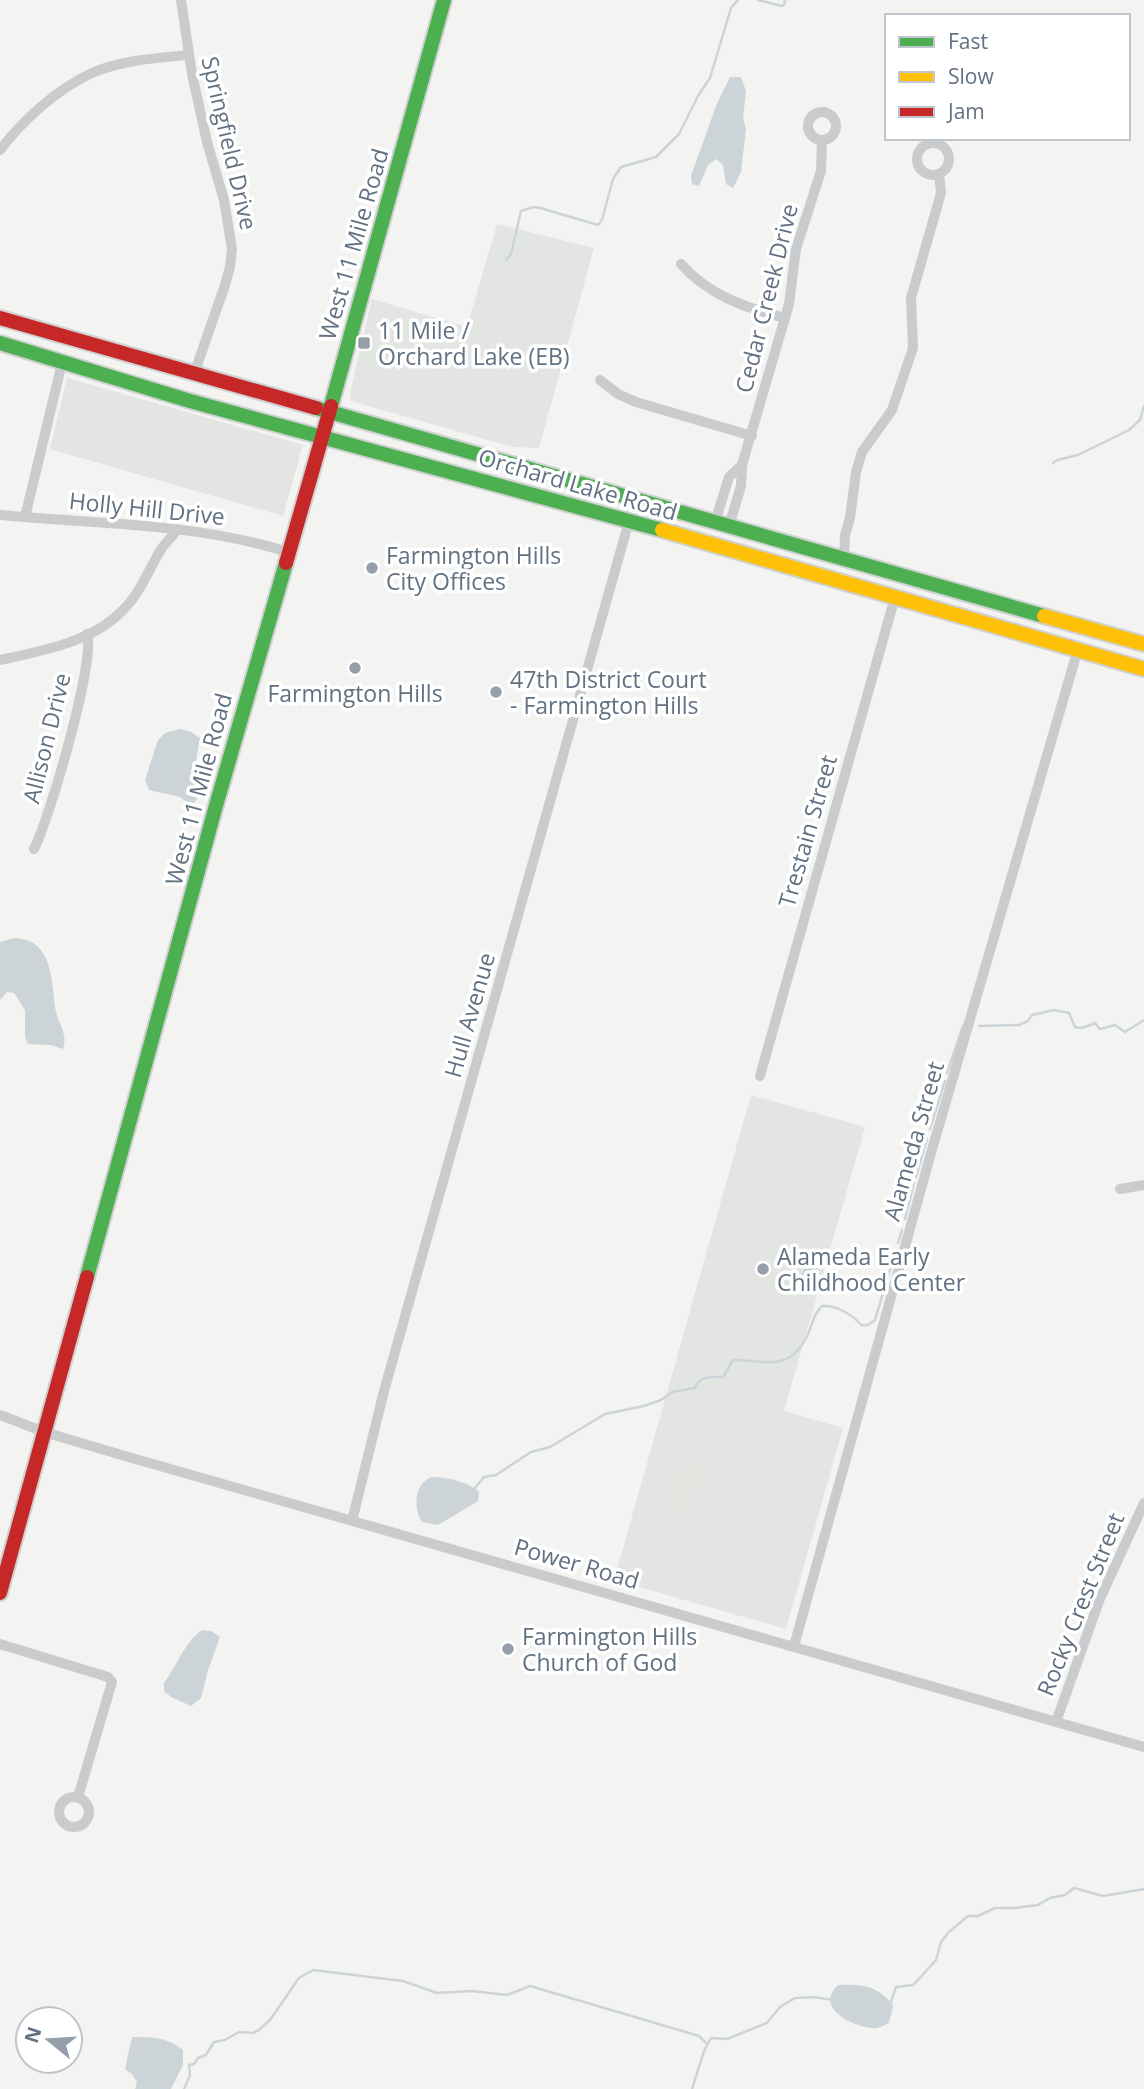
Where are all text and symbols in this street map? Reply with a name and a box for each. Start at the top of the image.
legend [885,14,1130,140]
text: Fast [948,27,988,55]
street label: Springfield Drive [194,53,266,233]
text: Slow [948,62,994,90]
text: Jam [946,97,985,125]
street label: West 11 Mile Road [310,145,396,343]
street label: Cedar Creek Drive [727,200,805,396]
place label: 11 Mile / Orchard Lake (EB) [378,314,570,372]
marker: 11 Mile / Orchard Lake (EB) [356,335,372,351]
street label: Orchard Lake Road [475,440,681,528]
street label: Holly Hill Drive [67,484,227,532]
place label: Farmington Hills City Offices [386,539,561,597]
marker: Farmington Hills City Offices [364,560,380,576]
marker: Farmington Hills [347,660,363,676]
place label: 47th District Court - Farmington Hills [510,663,707,721]
street label: Allison Drive [14,670,78,806]
place label: Farmington Hills [267,677,443,709]
marker: 47th District Court - Farmington Hills [488,684,504,700]
street label: West 11 Mile Road [157,689,239,889]
street label: Trestain Street [770,751,844,911]
street label: Hull Avenue [436,949,502,1081]
street label: Alameda Street [875,1058,951,1224]
place label: Alameda Early Childhood Center [777,1240,966,1298]
marker: Alameda Early Childhood Center [755,1261,771,1277]
street label: Rocky Crest Street [1029,1508,1131,1700]
street label: Power Road [511,1530,643,1596]
place label: Farmington Hills Church of God [522,1620,697,1678]
marker: Farmington Hills Church of God [500,1641,516,1657]
north arrow [14,2005,84,2075]
text: N [18,2023,48,2046]

